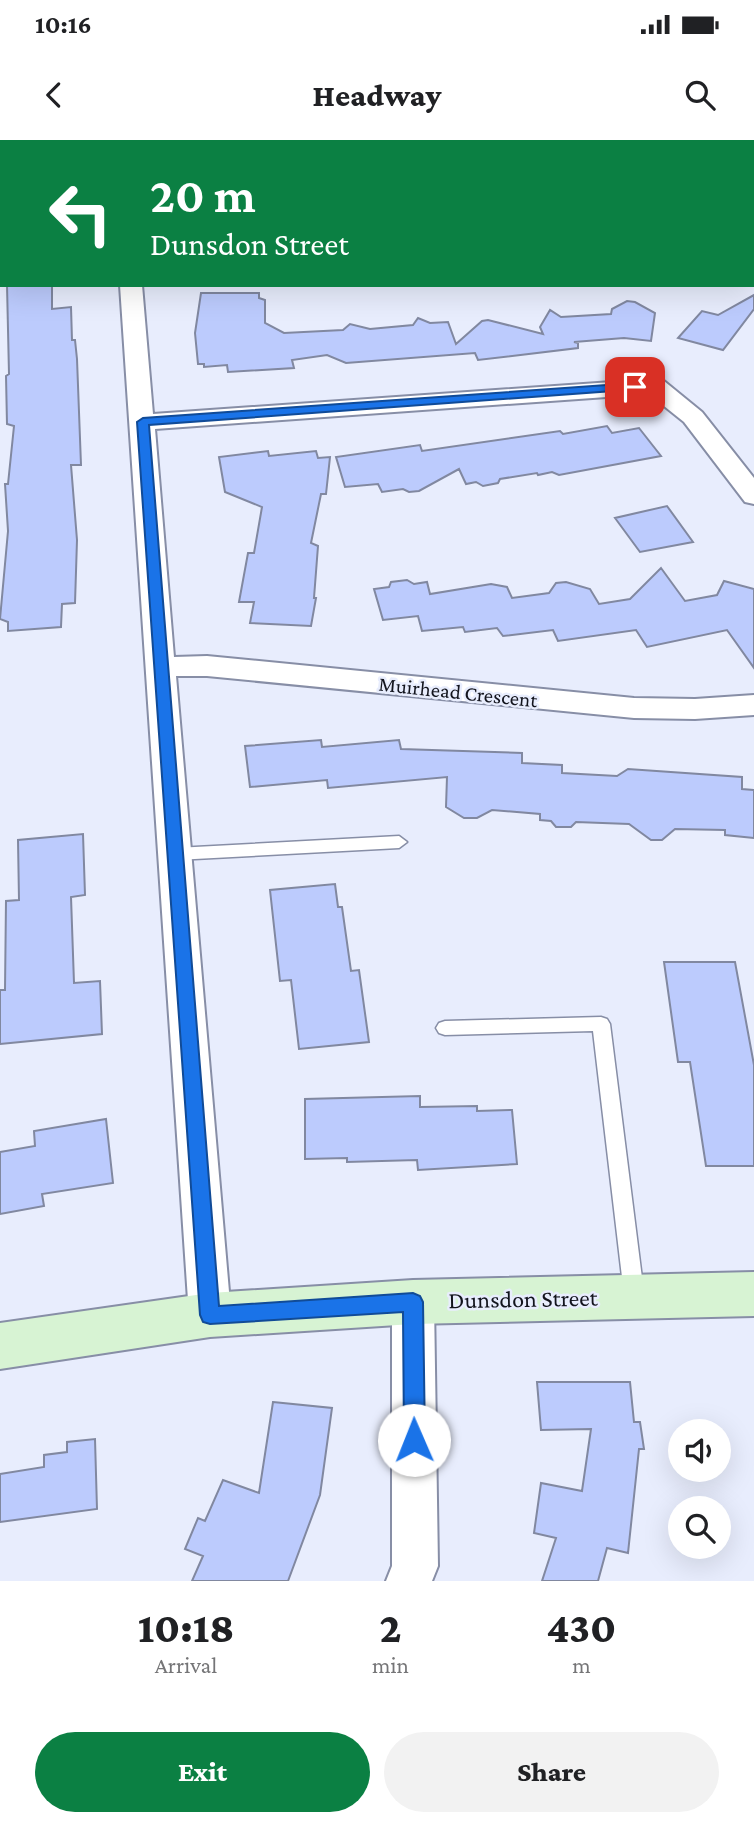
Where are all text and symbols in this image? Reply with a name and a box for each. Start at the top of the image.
text: 10:16 [35,10,92,39]
icon: back [35,76,73,114]
icon: search [681,76,719,114]
text: Headway [313,77,441,113]
icon: left [35,168,126,259]
text: 20 m [150,168,256,223]
text: Dunsdon Street [150,226,349,262]
pin [605,357,665,417]
icon: arrive [616,368,654,406]
street label: Muirhead Crescent [377,672,540,712]
street label: Dunsdon Street [448,1284,599,1313]
position arrow [377,1403,451,1477]
map controls [668,1419,731,1559]
button: sound [668,1419,731,1482]
button: search [668,1496,731,1559]
text: 10:18 [138,1604,234,1651]
text: 2 [379,1604,401,1651]
text: 430 [547,1604,616,1651]
text: Arrival [155,1652,217,1678]
text: min [372,1652,409,1678]
text: m [572,1652,591,1678]
button: Exit [35,1732,370,1812]
button: Share [384,1732,719,1812]

